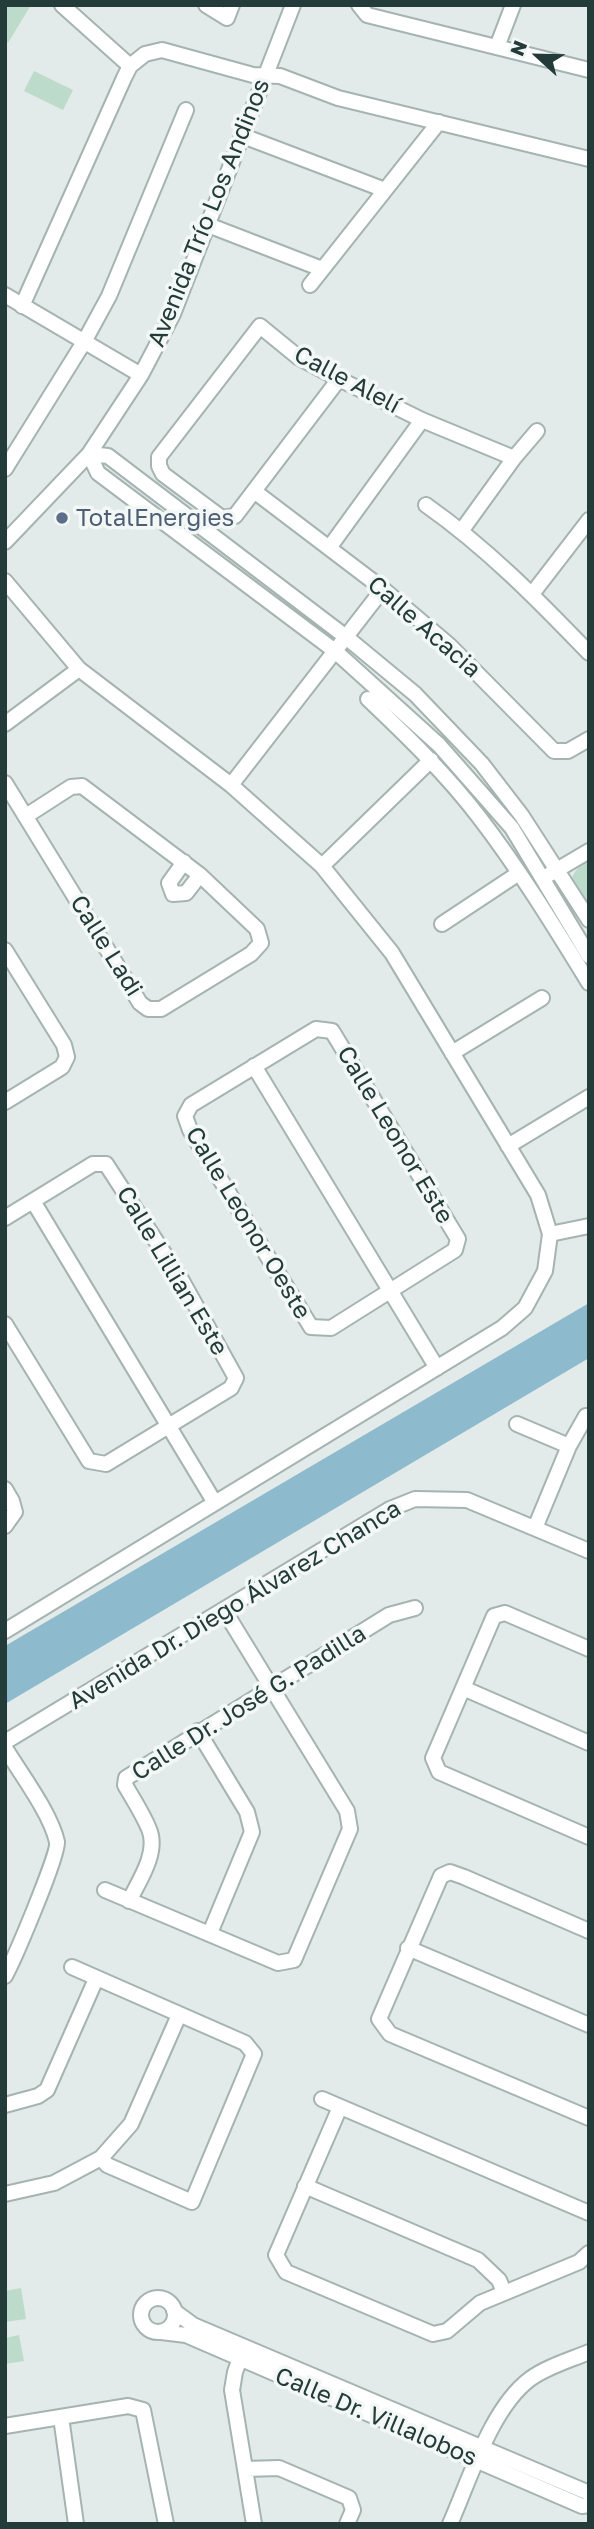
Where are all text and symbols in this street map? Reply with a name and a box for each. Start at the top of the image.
north arrow [503,21,573,91]
text: N [505,37,531,59]
street label: Avenida Trío Los Andinos [142,75,276,351]
street label: Calle Alelí [289,340,405,420]
place label: TotalEnergies [76,504,234,532]
marker: TotalEnergies [54,510,70,526]
street label: Calle Acacia [362,570,486,684]
street label: Calle Ladi [64,890,148,1002]
street label: Calle Leonor Este [331,1041,459,1229]
street label: Calle Leonor Oeste [179,1122,317,1324]
street label: Calle Lillian Este [110,1181,234,1361]
street label: Avenida Dr. Diego Álvarez Chanca [64,1494,406,1716]
street label: Calle Dr. José G. Padilla [127,1619,371,1787]
street label: Calle Dr. Villalobos [271,2361,481,2473]

